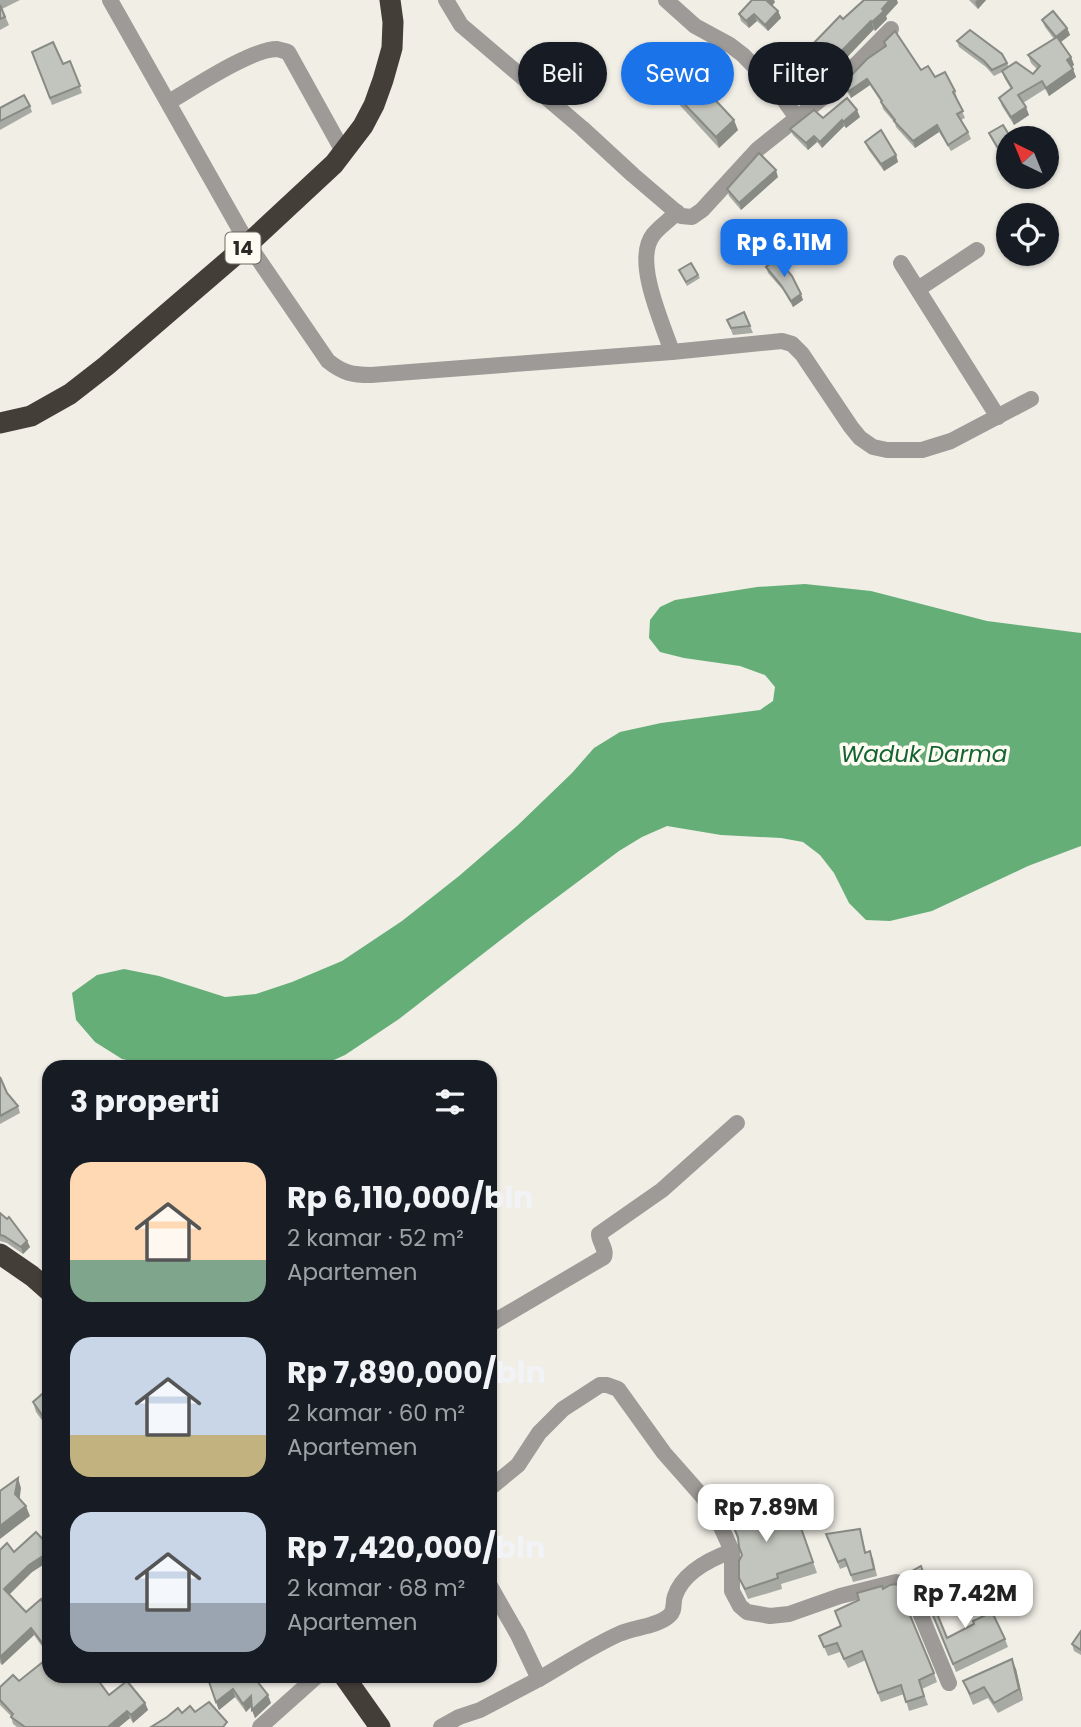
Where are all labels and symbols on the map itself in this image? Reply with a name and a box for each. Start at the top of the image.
north arrow [996,126,1059,189]
pin: Rp 6.11M [712,219,856,279]
road number: 14 [226,232,260,264]
water label: Waduk Darma [841,738,1007,770]
pin: Rp 7.89M [694,1484,838,1544]
pin: Rp 7.42M [893,1570,1037,1630]

